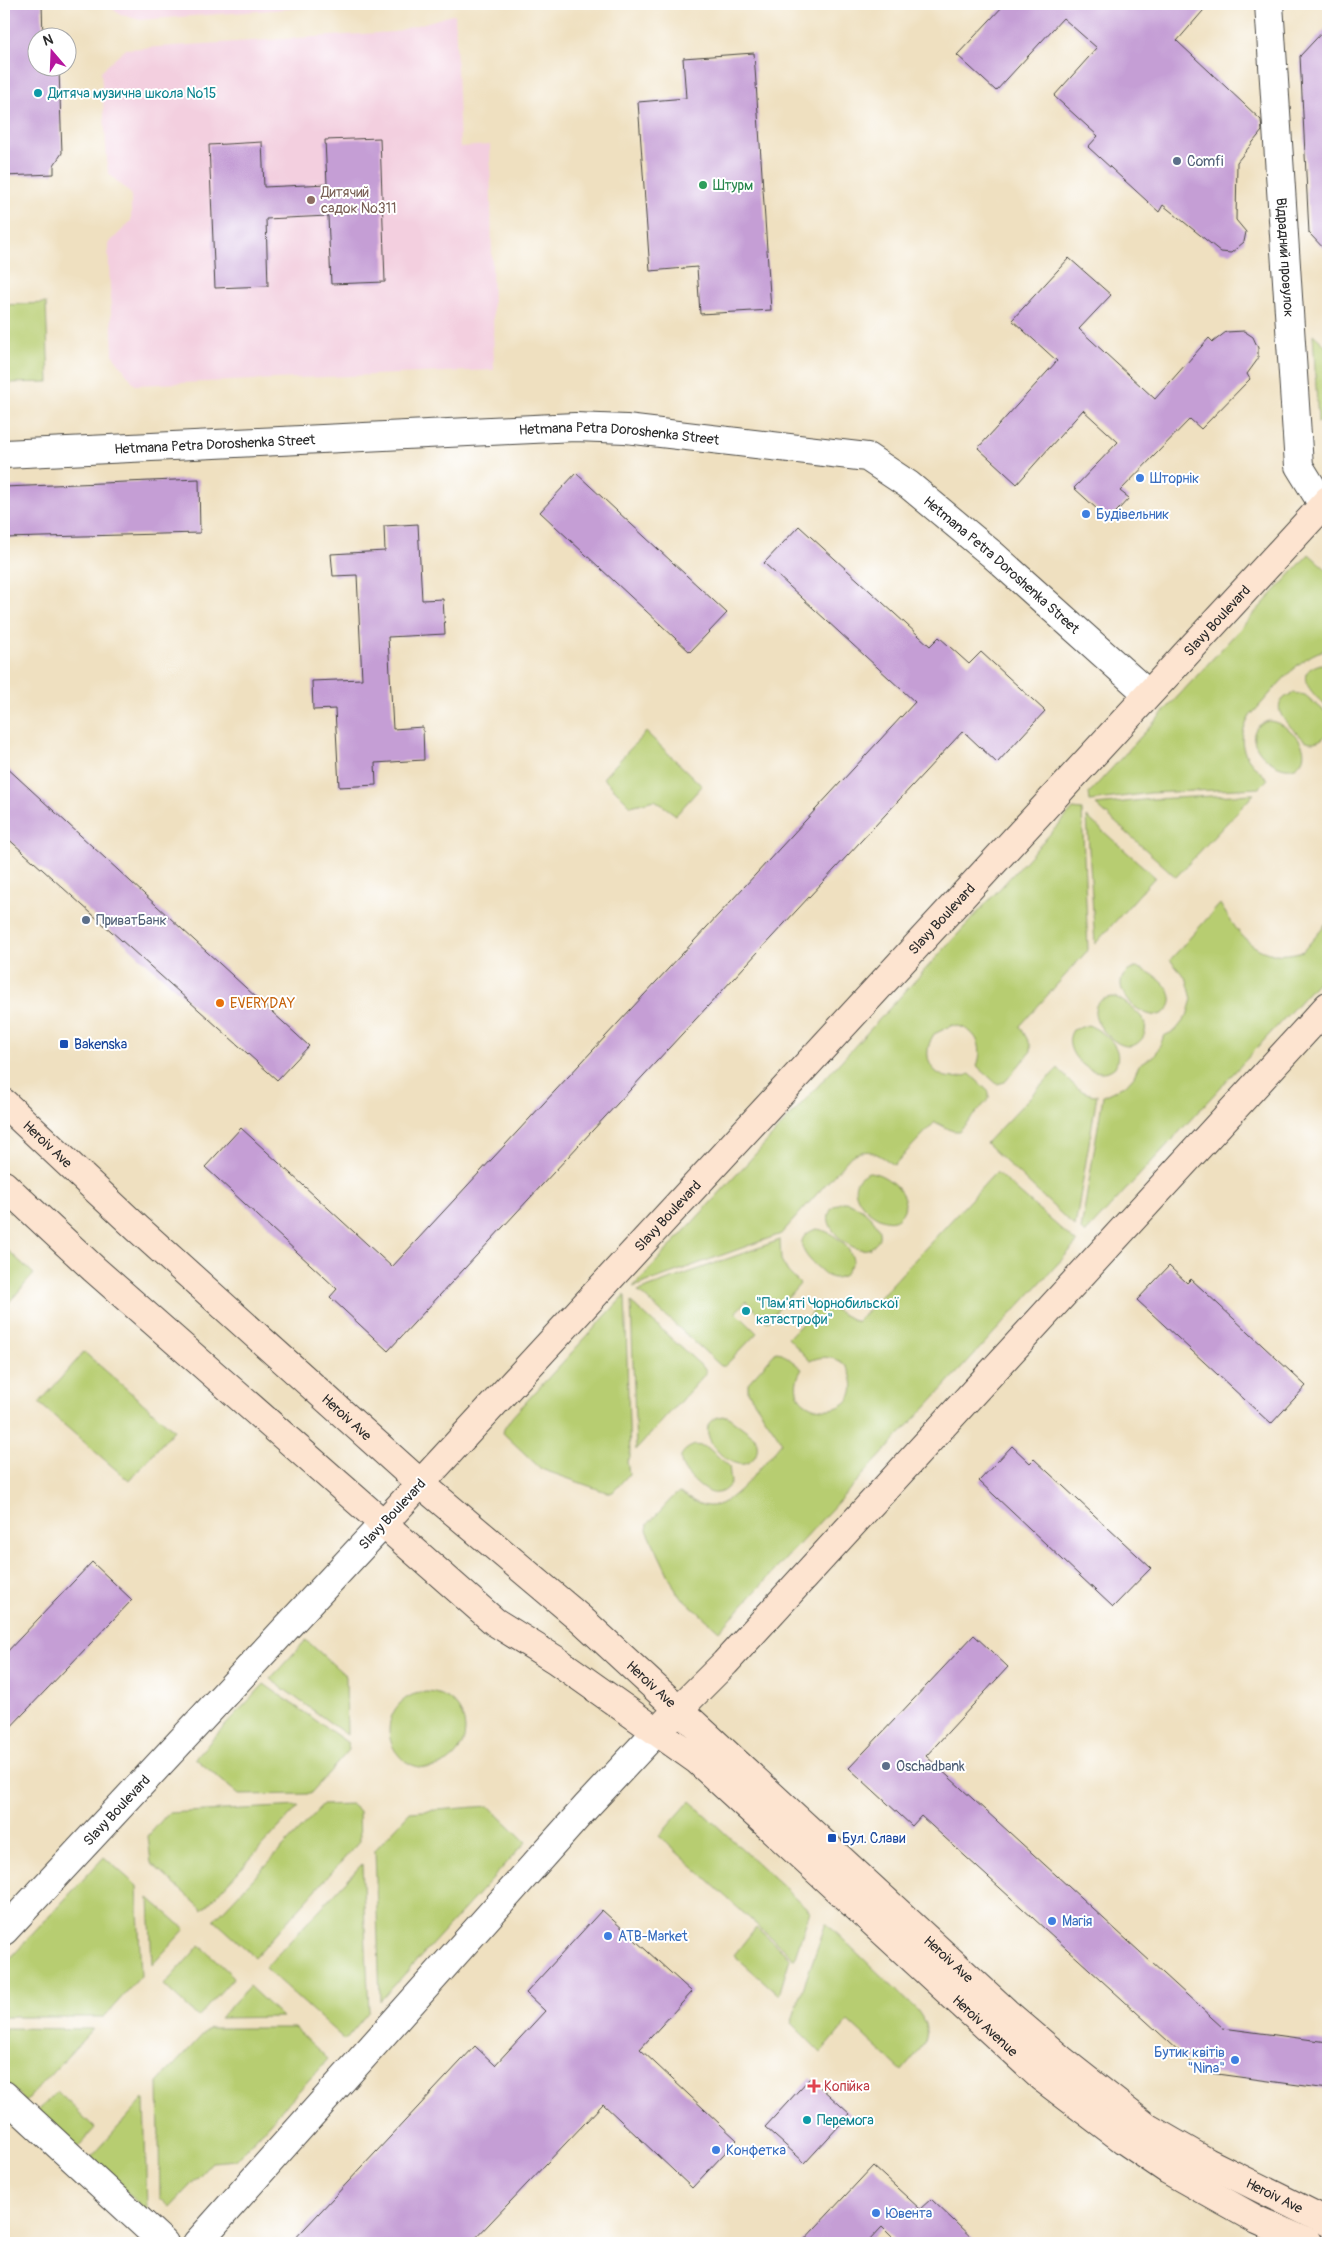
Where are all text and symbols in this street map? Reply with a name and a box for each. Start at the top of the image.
north arrow [28,28,78,78]
text: N [41,31,55,50]
place label: Дитяча музична школа №15 [47,85,216,102]
marker: Дитяча музична школа №15 [32,87,44,99]
place label: Comfi [1187,153,1223,170]
marker: Comfi [1171,155,1183,167]
place label: Штурм [713,177,753,194]
marker: Штурм [697,179,709,191]
place label: Дитячий садок №311 [320,184,397,217]
marker: Дитячий садок №311 [305,194,317,206]
street label: Відрадний провулок [1273,197,1297,318]
street label: Hetmana Petra Doroshenka Street [518,419,721,449]
street label: Hetmana Petra Doroshenka Street [114,431,316,458]
place label: Шторнік [1150,470,1199,487]
marker: Шторнік [1134,472,1146,484]
street label: Hetmana Petra Doroshenka Street [920,493,1083,638]
place label: Будівельник [1096,506,1169,523]
marker: Будівельник [1080,508,1092,520]
street label: Slavy Boulevard [1180,582,1254,660]
street label: Slavy Boulevard [905,880,979,958]
place label: ПриватБанк [96,912,167,929]
marker: ПриватБанк [80,914,92,926]
place label: EVERYDAY [230,995,295,1012]
marker: EVERYDAY [214,997,226,1009]
place label: Bakenska [74,1036,127,1053]
marker: Bakenska [58,1038,70,1050]
street label: Heroiv Ave [19,1117,76,1172]
street label: Slavy Boulevard [631,1177,705,1255]
place label: "Пам'яті Чорнобильскої катастрофи" [756,1295,899,1328]
marker: "Пам'яті Чорнобильскої катастрофи" [740,1305,752,1317]
street label: Heroiv Ave [318,1391,375,1444]
street label: Slavy Boulevard [355,1475,430,1553]
street label: Heroiv Ave [623,1657,679,1711]
place label: Oschadbank [896,1758,965,1775]
marker: Oschadbank [880,1760,892,1772]
street label: Slavy Boulevard [80,1772,154,1850]
place label: Бул. Слави [842,1830,905,1847]
marker: Бул. Слави [826,1832,838,1844]
place label: Магія [1062,1913,1092,1930]
marker: Магія [1046,1915,1058,1927]
place label: ATB-Market [618,1928,688,1945]
marker: ATB-Market [602,1930,614,1942]
street label: Heroiv Ave [920,1932,977,1986]
street label: Heroiv Avenue [949,1992,1021,2060]
place label: Бутик квітів "Nina" [1154,2044,1225,2077]
marker: Бутик квітів "Nina" [1229,2054,1241,2066]
place label: Копійка [824,2078,870,2095]
marker: Копійка [808,2080,820,2092]
place label: Перемога [817,2112,874,2129]
marker: Перемога [801,2114,813,2126]
place label: Конфетка [726,2142,786,2159]
marker: Конфетка [710,2144,722,2156]
street label: Heroiv Ave [1243,2175,1306,2217]
place label: Ювента [886,2205,932,2222]
marker: Ювента [870,2207,882,2219]

